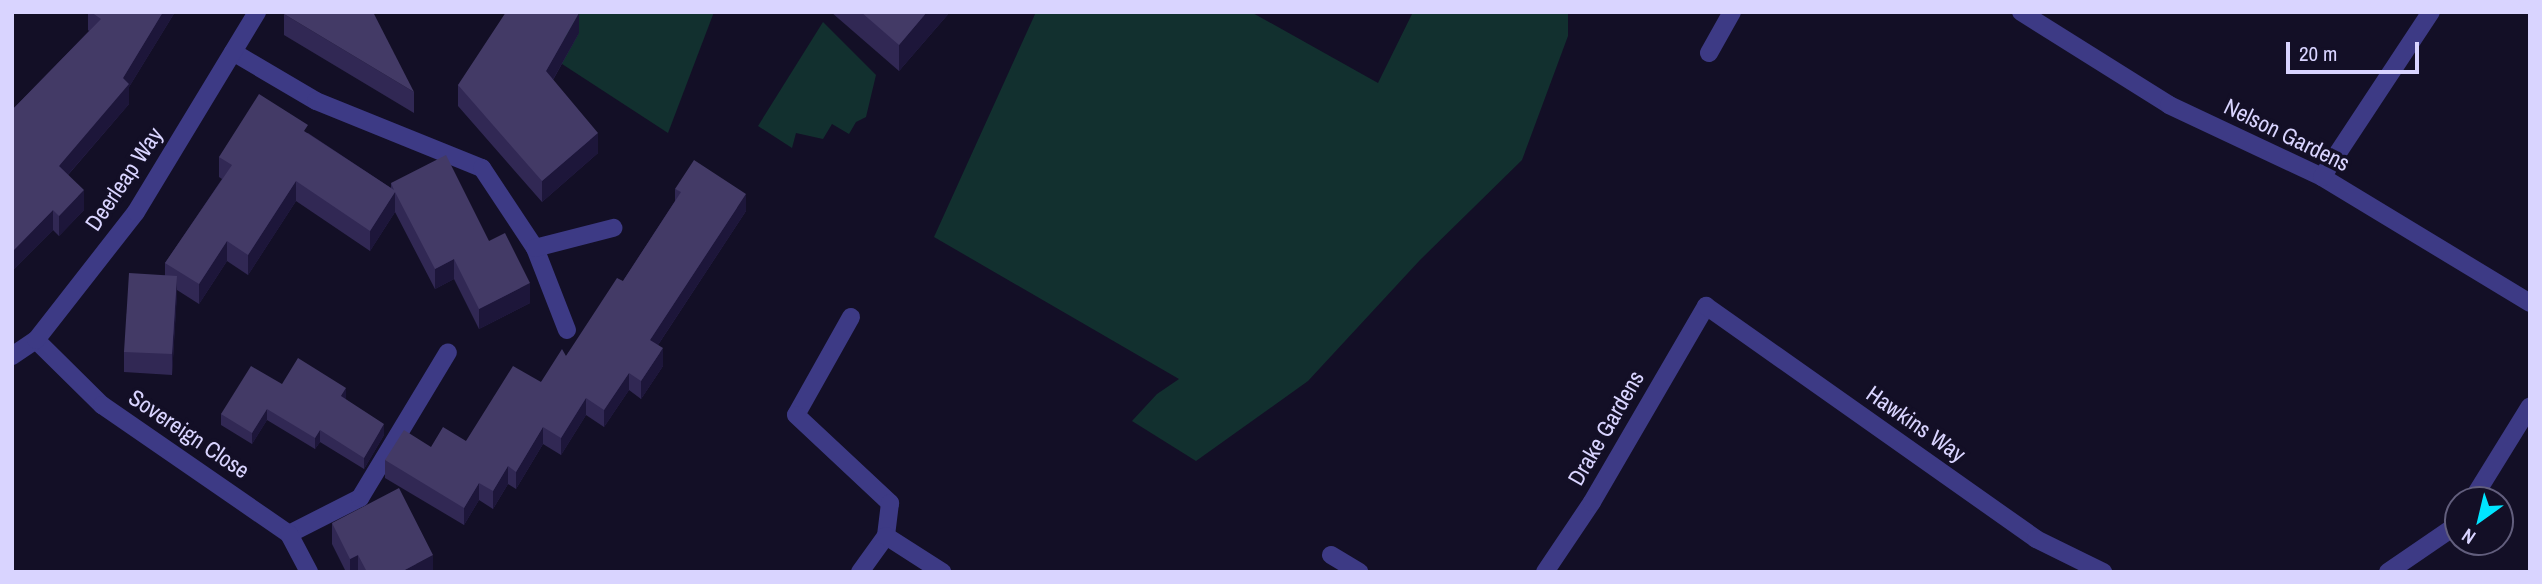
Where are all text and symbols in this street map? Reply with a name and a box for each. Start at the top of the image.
scale bar [2290,28,2423,72]
text: 20 m [2299,39,2337,68]
street label: Nelson Gardens [2220,93,2354,177]
street label: Deerleap Way [79,122,169,236]
street label: Drake Gardens [1562,366,1650,490]
street label: Hawkins Way [1861,380,1971,468]
street label: Sovereign Close [123,384,255,484]
north arrow [2444,486,2514,556]
text: N [2456,523,2480,551]

